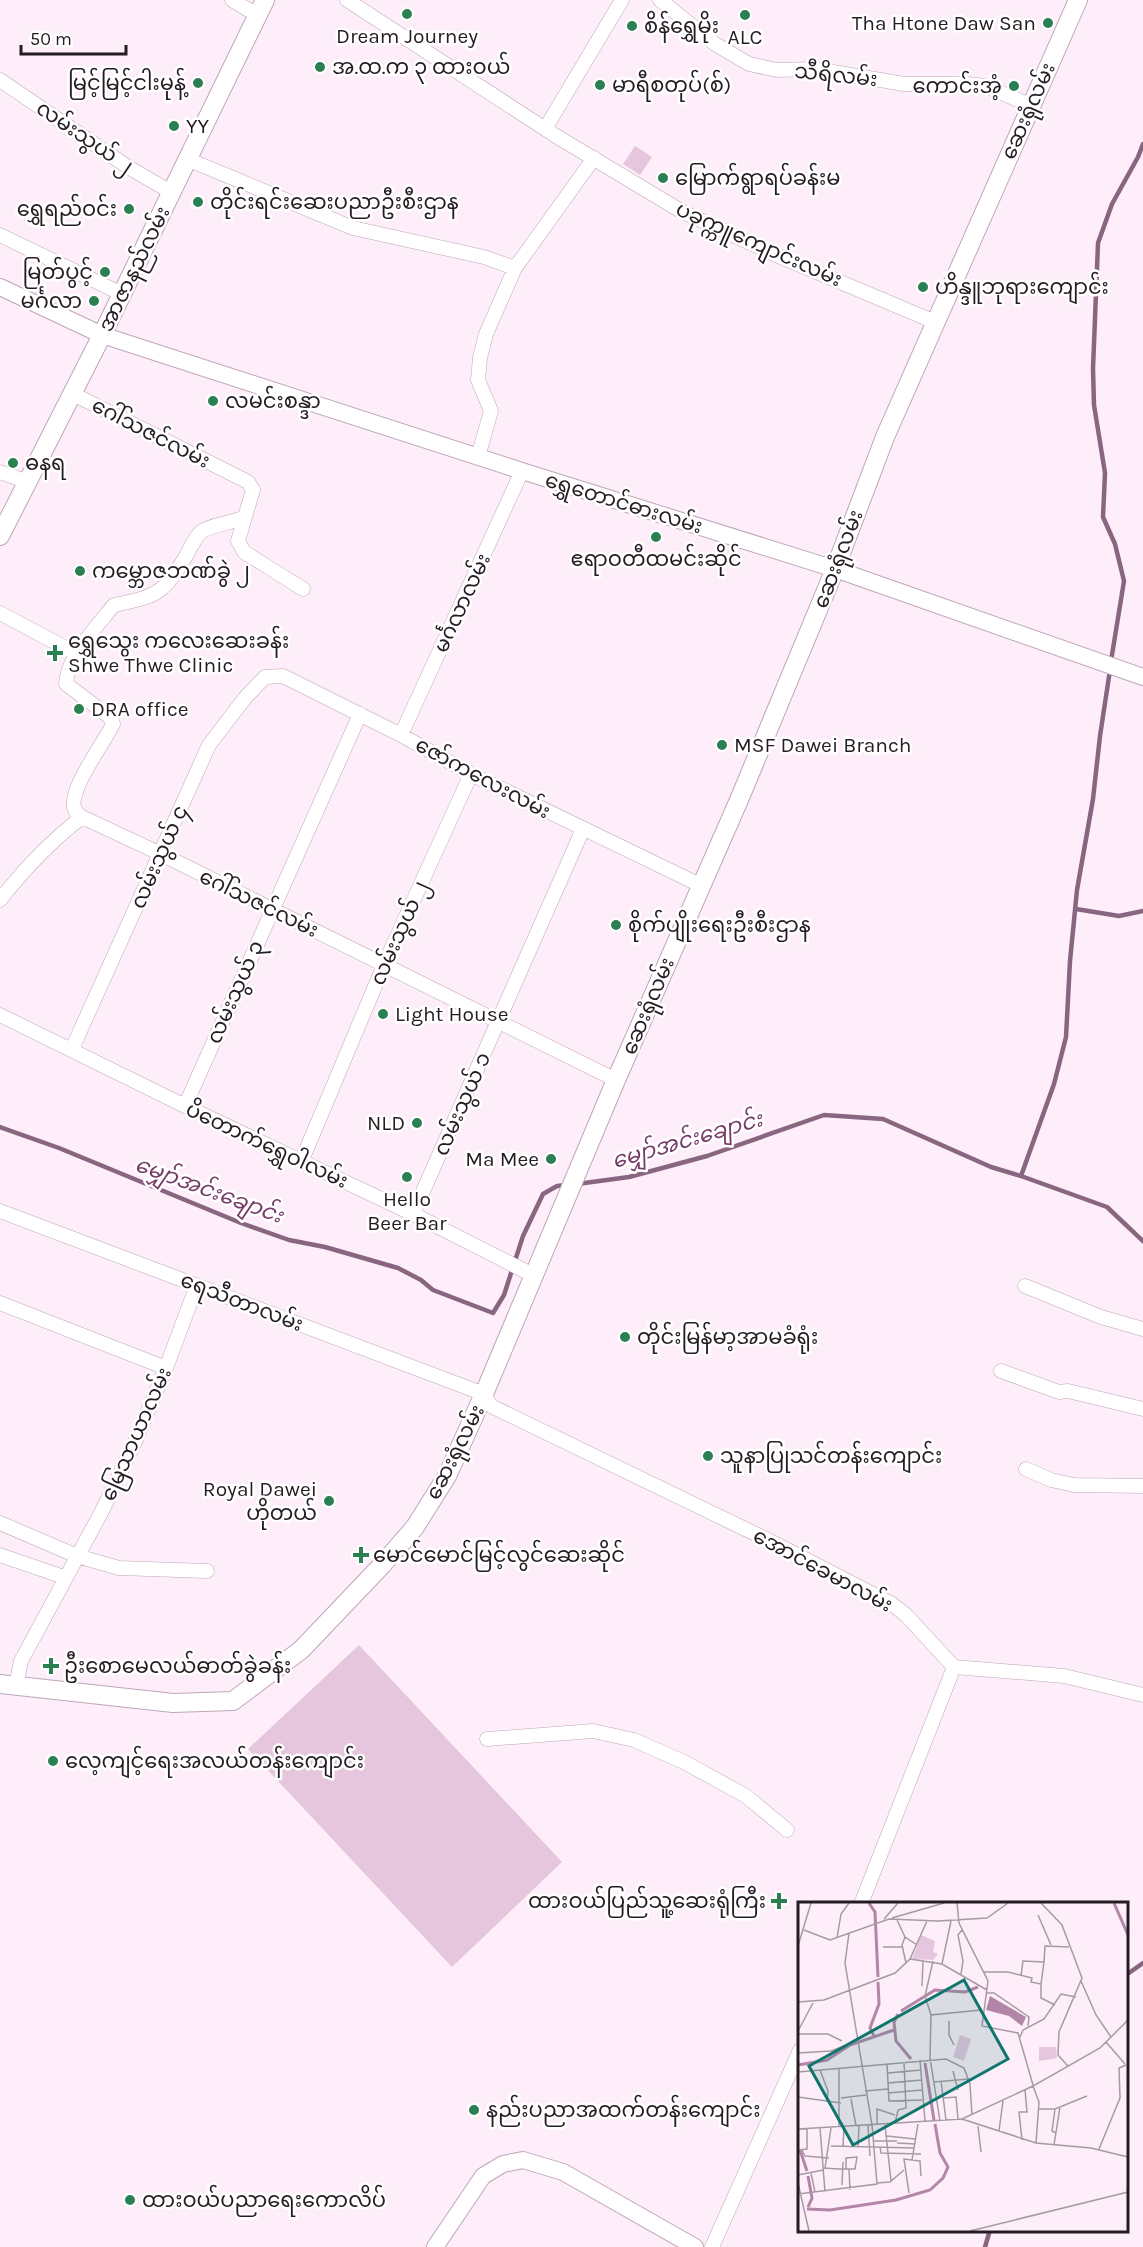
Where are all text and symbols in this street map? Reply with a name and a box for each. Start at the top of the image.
marker: Dream Journey [400,7,414,21]
marker: ALC [738,8,752,22]
place label: စိန်ရွှေမိုး [644,10,719,43]
place label: Tha Htone Daw San [852,11,1036,35]
marker: Tha Htone Daw San [1041,16,1055,30]
scale bar [21,18,126,56]
marker: စိန်ရွှေမိုး [625,19,639,33]
place label: Dream Journey [336,24,478,48]
place label: ALC [728,25,762,49]
text: 50 m [30,28,72,50]
place label: အ.ထ.က ၃ ထားဝယ် [332,51,510,84]
street label: သီရိလမ်း [793,55,879,96]
street label: ဆေးရုံလမ်း [992,57,1065,165]
marker: အ.ထ.က ၃ ထားဝယ် [313,60,327,74]
place label: မြင့်မြင့်ငါးမုန့် [68,67,189,100]
place label: မာရီစတုပ်(စ်) [612,69,731,102]
place label: ကောင်းအံ့ [913,70,1002,101]
marker: မြင့်မြင့်ငါးမုန့် [191,76,205,90]
marker: မာရီစတုပ်(စ်) [593,78,607,92]
marker: ကောင်းအံ့ [1007,79,1021,93]
street label: လမ်းသွယ် ၂ [29,93,140,182]
place label: YY [186,114,210,138]
marker: YY [167,119,181,133]
place label: မြောက်ရွာရပ်ခန်းမ [675,162,840,195]
marker: မြောက်ရွာရပ်ခန်းမ [656,171,670,185]
place label: တိုင်းရင်းဆေးပညာဦးစီးဌာန [210,186,459,219]
place label: ရွှေရည်ဝင်း [17,193,117,226]
street label: ပခုက္ကူကျောင်းလမ်း [670,193,847,297]
marker: တိုင်းရင်းဆေးပညာဦးစီးဌာန [191,195,205,209]
street label: အာဇာနည်လမ်း [90,201,179,338]
marker: ရွှေရည်ဝင်း [122,202,136,216]
place label: မြတ်ပွင့် [23,256,93,289]
marker: မြတ်ပွင့် [98,265,112,279]
place label: ဟိန္ဒူဘုရားကျောင်း [935,271,1109,305]
marker: ဟိန္ဒူဘုရားကျောင်း [916,280,930,294]
place label: မင်္ဂလာ [21,286,82,313]
marker: မင်္ဂလာ [87,294,101,308]
place label: လမင်းစန္ဒာ [225,385,321,419]
street label: ဂေါ်သဇင်လမ်း [88,389,216,473]
marker: လမင်းစန္ဒာ [206,394,220,408]
place label: ဓနရ [25,451,67,480]
marker: ဓနရ [6,456,20,470]
street label: ရွှေတောင်ဓားလမ်း [541,464,707,543]
street label: ဆေးရုံလမ်း [805,505,872,613]
marker: ဧရာဝတီထမင်းဆိုင် [649,530,663,544]
place label: ဧရာဝတီထမင်းဆိုင် [570,543,742,576]
street label: မင်္ဂလာလမ်း [425,548,495,656]
place label: ကမ္ဘောဇဘဏ်ခွဲ ၂ [92,555,250,588]
marker: ကမ္ဘောဇဘဏ်ခွဲ ၂ [73,564,87,578]
place label: ရွှေသွေး ကလေးဆေးခန်း Shwe Thwe Clinic [68,625,289,677]
marker: ရွှေသွေး ကလေးဆေးခန်း Shwe Thwe Clinic [46,644,64,662]
place label: DRA office [91,697,189,721]
marker: DRA office [72,702,86,716]
street label: ဇော်ကလေးလမ်း [411,729,557,824]
place label: MSF Dawei Branch [734,733,912,757]
marker: MSF Dawei Branch [715,738,729,752]
street label: လမ်းသွယ် ၄ [122,800,197,914]
street label: ဂေါ်သဇင်လမ်း [196,860,324,942]
street label: လမ်းသွယ် ၂ [362,876,437,991]
place label: စိုက်ပျိုးရေးဦးစီးဌာန [628,909,811,943]
marker: စိုက်ပျိုးရေးဦးစီးဌာန [609,918,623,932]
street label: လမ်းသွယ် ၃ [198,935,273,1049]
street label: ဆေးရုံလမ်း [613,952,684,1060]
place label: Light House [395,1002,509,1026]
marker: Light House [376,1007,390,1021]
street label: လမ်းသွယ် ၁ [425,1047,499,1161]
street label: ပိတောက်ရွှေဝါလမ်း [180,1093,354,1198]
water label: မျှော်အင်းချောင်း [608,1103,768,1179]
place label: NLD [367,1111,405,1135]
marker: NLD [410,1116,424,1130]
place label: Ma Mee [465,1147,539,1171]
water label: မျှော်အင်းချောင်း [130,1148,289,1234]
marker: Ma Mee [544,1152,558,1166]
marker: Hello Beer Bar [400,1170,414,1184]
place label: Hello Beer Bar [367,1187,447,1235]
street label: ရေသီတာလမ်း [176,1264,308,1341]
place label: တိုင်းမြန်မာ့အာမခံရုံး [637,1321,818,1354]
marker: တိုင်းမြန်မာ့အာမခံရုံး [618,1330,632,1344]
street label: မြေသာယာလမ်း [92,1362,181,1506]
street label: ဆေးရုံလမ်း [417,1399,494,1506]
place label: သူနာပြုသင်တန်းကျောင်း [720,1440,942,1474]
marker: သူနာပြုသင်တန်းကျောင်း [701,1449,715,1463]
place label: Royal Dawei ဟိုတယ် [203,1477,317,1530]
marker: Royal Dawei ဟိုတယ် [322,1494,336,1508]
street label: အောင်ခေမာလမ်း [749,1520,899,1617]
place label: မောင်မောင်မြင့်လွင်ဆေးဆိုင် [373,1539,625,1572]
marker: မောင်မောင်မြင့်လွင်ဆေးဆိုင် [354,1548,368,1562]
place label: ဦးစောမေလယ်ဓာတ်ခွဲခန်း [64,1650,291,1683]
marker: ဦးစောမေလယ်ဓာတ်ခွဲခန်း [42,1657,60,1675]
place label: လေ့ကျင့်ရေးအလယ်တန်းကျောင်း [65,1745,364,1779]
marker: လေ့ကျင့်ရေးအလယ်တန်းကျောင်း [46,1754,60,1768]
place label: ထားဝယ်ပြည်သူ့ဆေးရုံကြီး [528,1885,766,1918]
marker: ထားဝယ်ပြည်သူ့ဆေးရုံကြီး [770,1892,788,1910]
inset map [798,1902,1128,2232]
place label: နည်းပညာအထက်တန်းကျောင်း [486,2094,761,2128]
marker: နည်းပညာအထက်တန်းကျောင်း [467,2103,481,2117]
place label: ထားဝယ်ပညာရေးကောလိပ် [142,2184,386,2217]
marker: ထားဝယ်ပညာရေးကောလိပ် [123,2193,137,2207]

